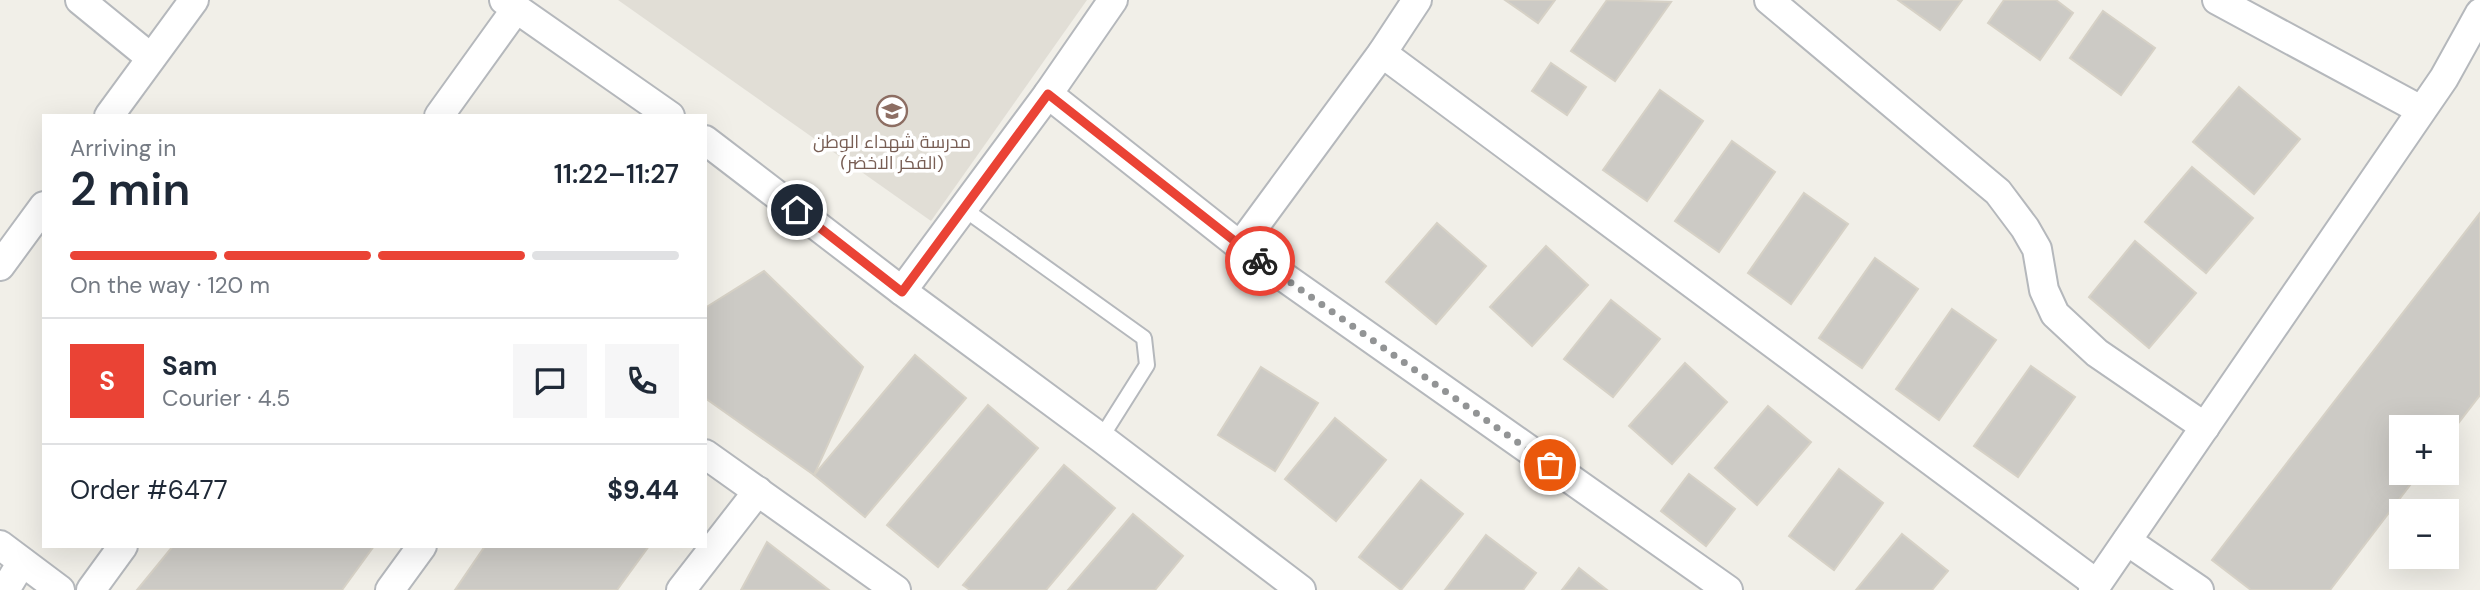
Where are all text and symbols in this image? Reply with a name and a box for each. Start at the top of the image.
school or university icon: مدرسة شهداء الوطن (الفكر الاخضر) [875,94,909,128]
place label: مدرسة شهداء الوطن (الفكر الاخضر) [813,130,971,175]
text: Arriving in [70,133,176,163]
text: 11:22–11:27 [554,157,679,191]
text: 2 min [70,159,190,219]
pin [767,180,827,240]
icon: home [778,191,816,229]
courier [1225,226,1295,296]
icon: bike [1241,242,1279,280]
text: On the way · 120 m [70,270,270,300]
button: chat [513,344,587,418]
button: phone [605,344,679,418]
text: Sam [162,349,217,383]
text: S [99,364,115,398]
text: Courier · 4.5 [162,383,290,413]
map controls [2389,415,2459,569]
button: + [2389,415,2459,485]
pin [1520,435,1580,495]
icon: bag [1531,446,1569,484]
text: Order #6477 [70,473,228,507]
text: $9.44 [607,473,679,507]
button: − [2389,499,2459,569]

